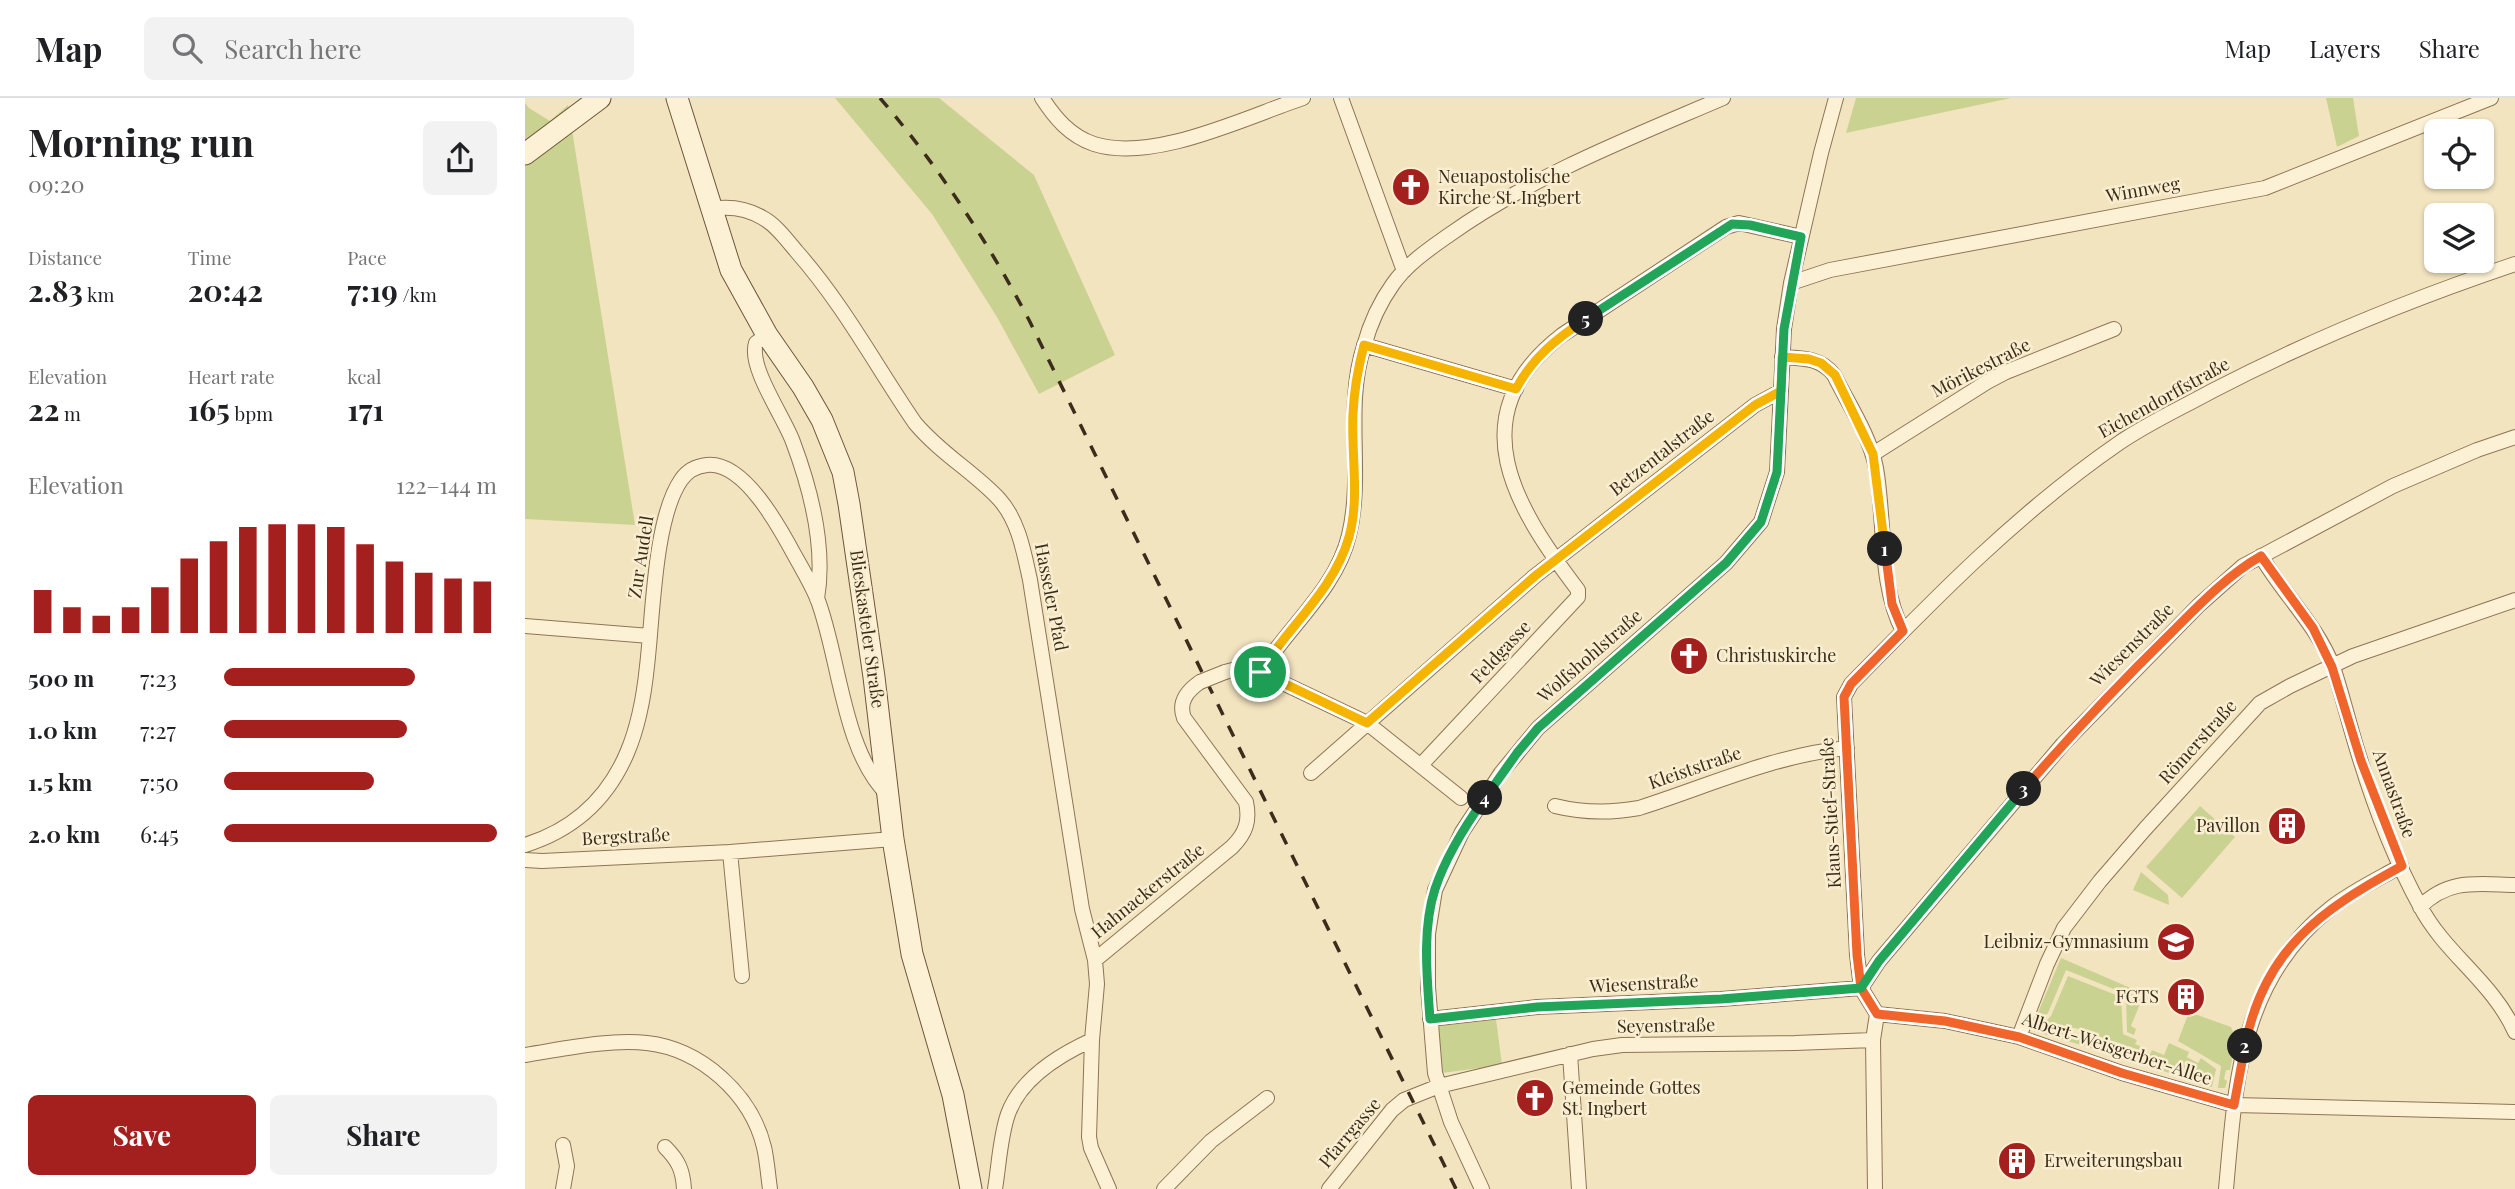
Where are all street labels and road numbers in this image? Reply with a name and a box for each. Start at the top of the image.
street label: Winnweg [2103,171,2182,207]
street label: Mörikestraße [1927,332,2034,402]
street label: Eichendorffstraße [2094,351,2233,443]
street label: Betzentalstraße [1604,404,1719,501]
street label: Zur Audell [622,514,658,600]
street label: Hasseler Pfad [1030,541,1074,653]
street label: Blieskasteler Straße [845,548,891,710]
street label: Wiesenstraße [2084,597,2178,692]
street label: Wolfshohlstraße [1531,603,1647,708]
street label: Feldgasse [1465,615,1536,688]
street label: Römerstraße [2153,694,2242,789]
street label: Klaus-Stief-Straße [1814,737,1846,889]
street label: Kleiststraße [1645,740,1744,794]
street label: Annastraße [2367,745,2422,841]
street label: Bergstraße [581,822,671,850]
street label: Hahnackerstraße [1086,837,1209,943]
street label: Wiesenstraße [1588,968,1699,998]
street label: Albert-Weisgerber-Allee [2018,1006,2215,1090]
street label: Seyenstraße [1617,1012,1715,1038]
street label: Pfarrgasse [1313,1092,1386,1173]

